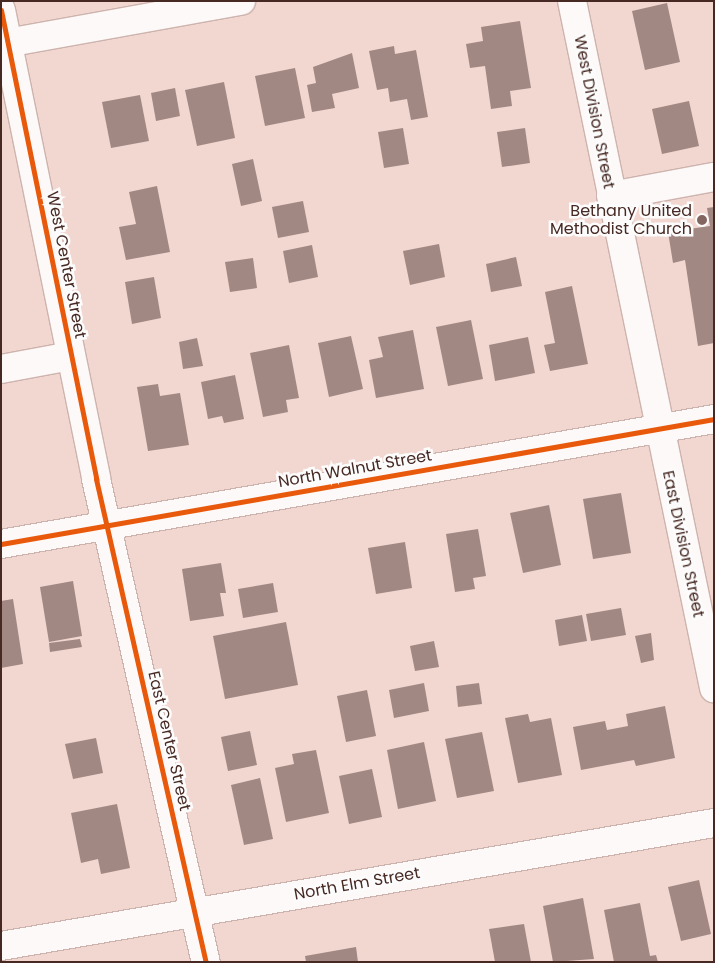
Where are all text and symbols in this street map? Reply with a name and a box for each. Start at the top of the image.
street label: West Division Street [570,34,618,190]
street label: West Center Street [42,190,90,340]
place label: Bethany United Methodist Church [550,201,692,239]
marker: Bethany United Methodist Church [696,214,708,226]
street label: North Walnut Street [277,446,433,492]
street label: East Division Street [658,469,708,619]
street label: East Center Street [144,669,194,813]
street label: North Elm Street [293,863,421,905]

